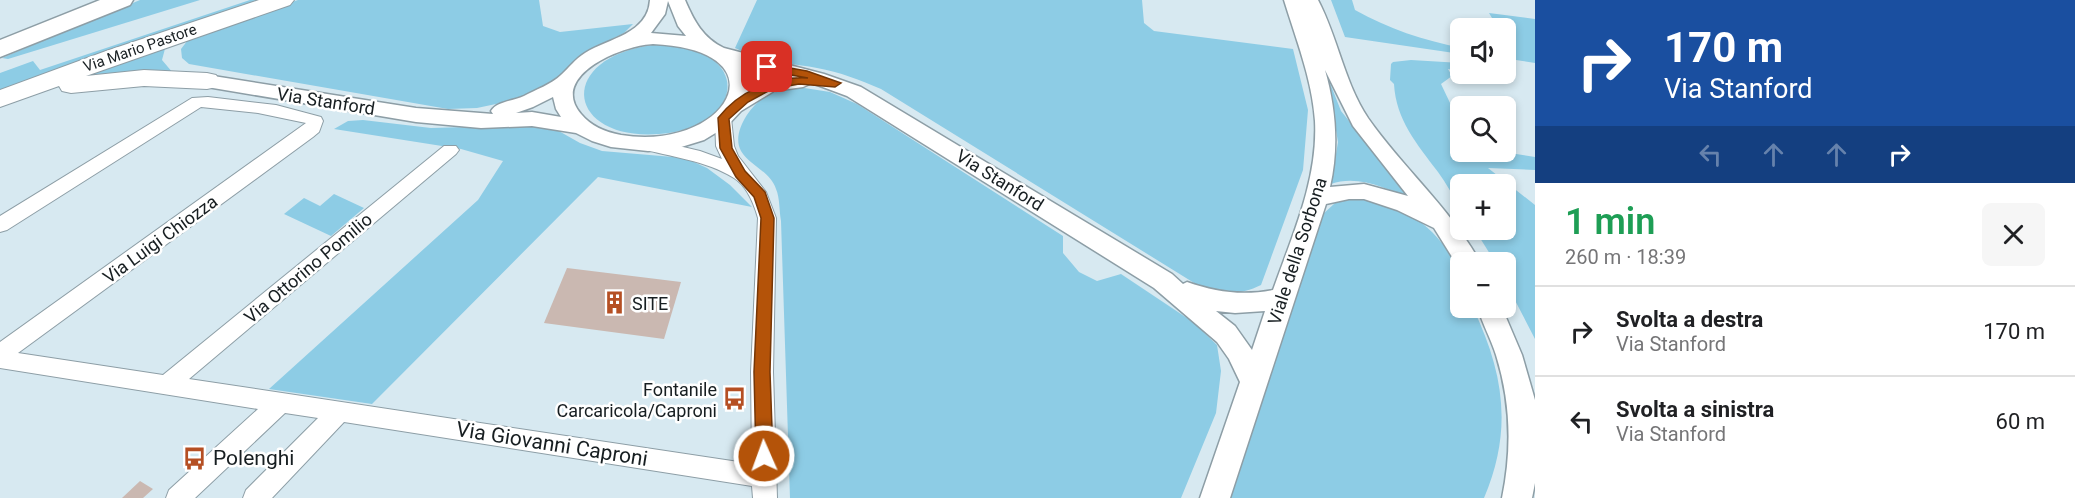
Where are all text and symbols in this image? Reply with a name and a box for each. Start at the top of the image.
map controls [1450,18,1516,318]
button: sound [1450,18,1516,84]
street label: Via Mario Pastore [81,20,199,76]
text: 170 m [1664,23,1783,72]
icon: right [1565,24,1643,102]
pin [741,41,792,92]
icon: arrive [750,50,783,83]
text: Via Stanford [1664,73,1813,105]
street label: Via Stanford [275,83,377,119]
button: search [1450,96,1516,162]
icon: left [1694,138,1727,171]
icon: ahead [1757,138,1790,171]
icon: ahead [1820,138,1853,171]
icon: right [1883,138,1916,171]
street label: Via Stanford [952,145,1048,215]
button: + [1450,174,1516,240]
street label: Viale della Sorbona [1263,175,1331,327]
street label: Via Luigi Chiozza [99,190,221,288]
text: 1 min [1565,201,1655,243]
button: close [1982,203,2045,266]
street label: Via Ottorino Pomilio [240,208,376,328]
text: 260 m · 18:39 [1565,245,1686,269]
button: − [1450,252,1516,318]
building icon: SITE [601,290,627,316]
place label: SITE [632,293,668,314]
text: Svolta a destra [1616,307,1763,332]
icon: right [1565,315,1598,348]
text: 170 m [1983,319,2045,344]
text: Via Stanford [1616,332,1726,356]
place label: Fontanile Carcaricola/Caproni [556,379,717,421]
bus stop icon: Fontanile Carcaricola/Caproni [722,386,748,412]
text: Svolta a sinistra [1616,397,1774,422]
icon: left [1565,405,1598,438]
text: 60 m [1996,409,2045,434]
street label: Via Giovanni Caproni [454,417,650,471]
text: Via Stanford [1616,422,1726,446]
position arrow [732,424,796,488]
bus stop icon: Polenghi [182,445,208,471]
place label: Polenghi [213,446,294,470]

